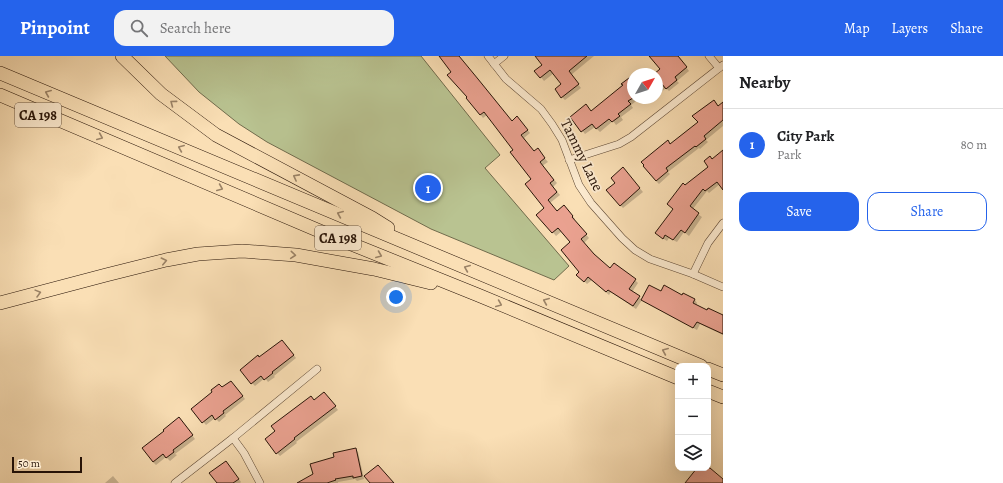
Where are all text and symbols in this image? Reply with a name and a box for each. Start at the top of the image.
search box [114,10,394,46]
text: Pinpoint [20,15,90,41]
icon: search [128,17,150,39]
text: Search here [160,18,231,38]
text: Map [844,19,870,38]
text: Layers [892,19,928,38]
text: Share [950,19,983,38]
north arrow [627,68,663,104]
text: Nearby [739,71,790,94]
one-way arrow [45,89,52,97]
one-way arrow [170,100,177,108]
road number: CA 198 [15,103,61,127]
street label: Tammy Lane [556,115,608,195]
text: City Park [777,126,834,146]
one-way arrow [97,133,104,141]
text: 1 [750,136,754,153]
text: 80 m [960,136,987,153]
one-way arrow [178,145,185,153]
text: Park [777,146,801,163]
pin: 1 [415,173,441,203]
one-way arrow [293,175,300,182]
one-way arrow [216,184,223,192]
button: Save [739,192,859,231]
button: Share [867,192,987,231]
one-way arrow [336,211,343,219]
road number: CA 198 [315,226,361,250]
one-way arrow [290,250,296,259]
one-way arrow [375,250,382,258]
one-way arrow [160,257,167,265]
one-way arrow [464,264,471,272]
your location [386,287,406,307]
one-way arrow [34,289,41,298]
one-way arrow [542,297,549,305]
one-way arrow [494,299,502,307]
one-way arrow [662,348,670,356]
map controls [675,363,711,471]
button: + [675,363,711,399]
button: − [675,399,711,435]
button: layers [675,435,711,471]
scale bar [12,455,82,474]
text: 50 m [18,456,40,471]

